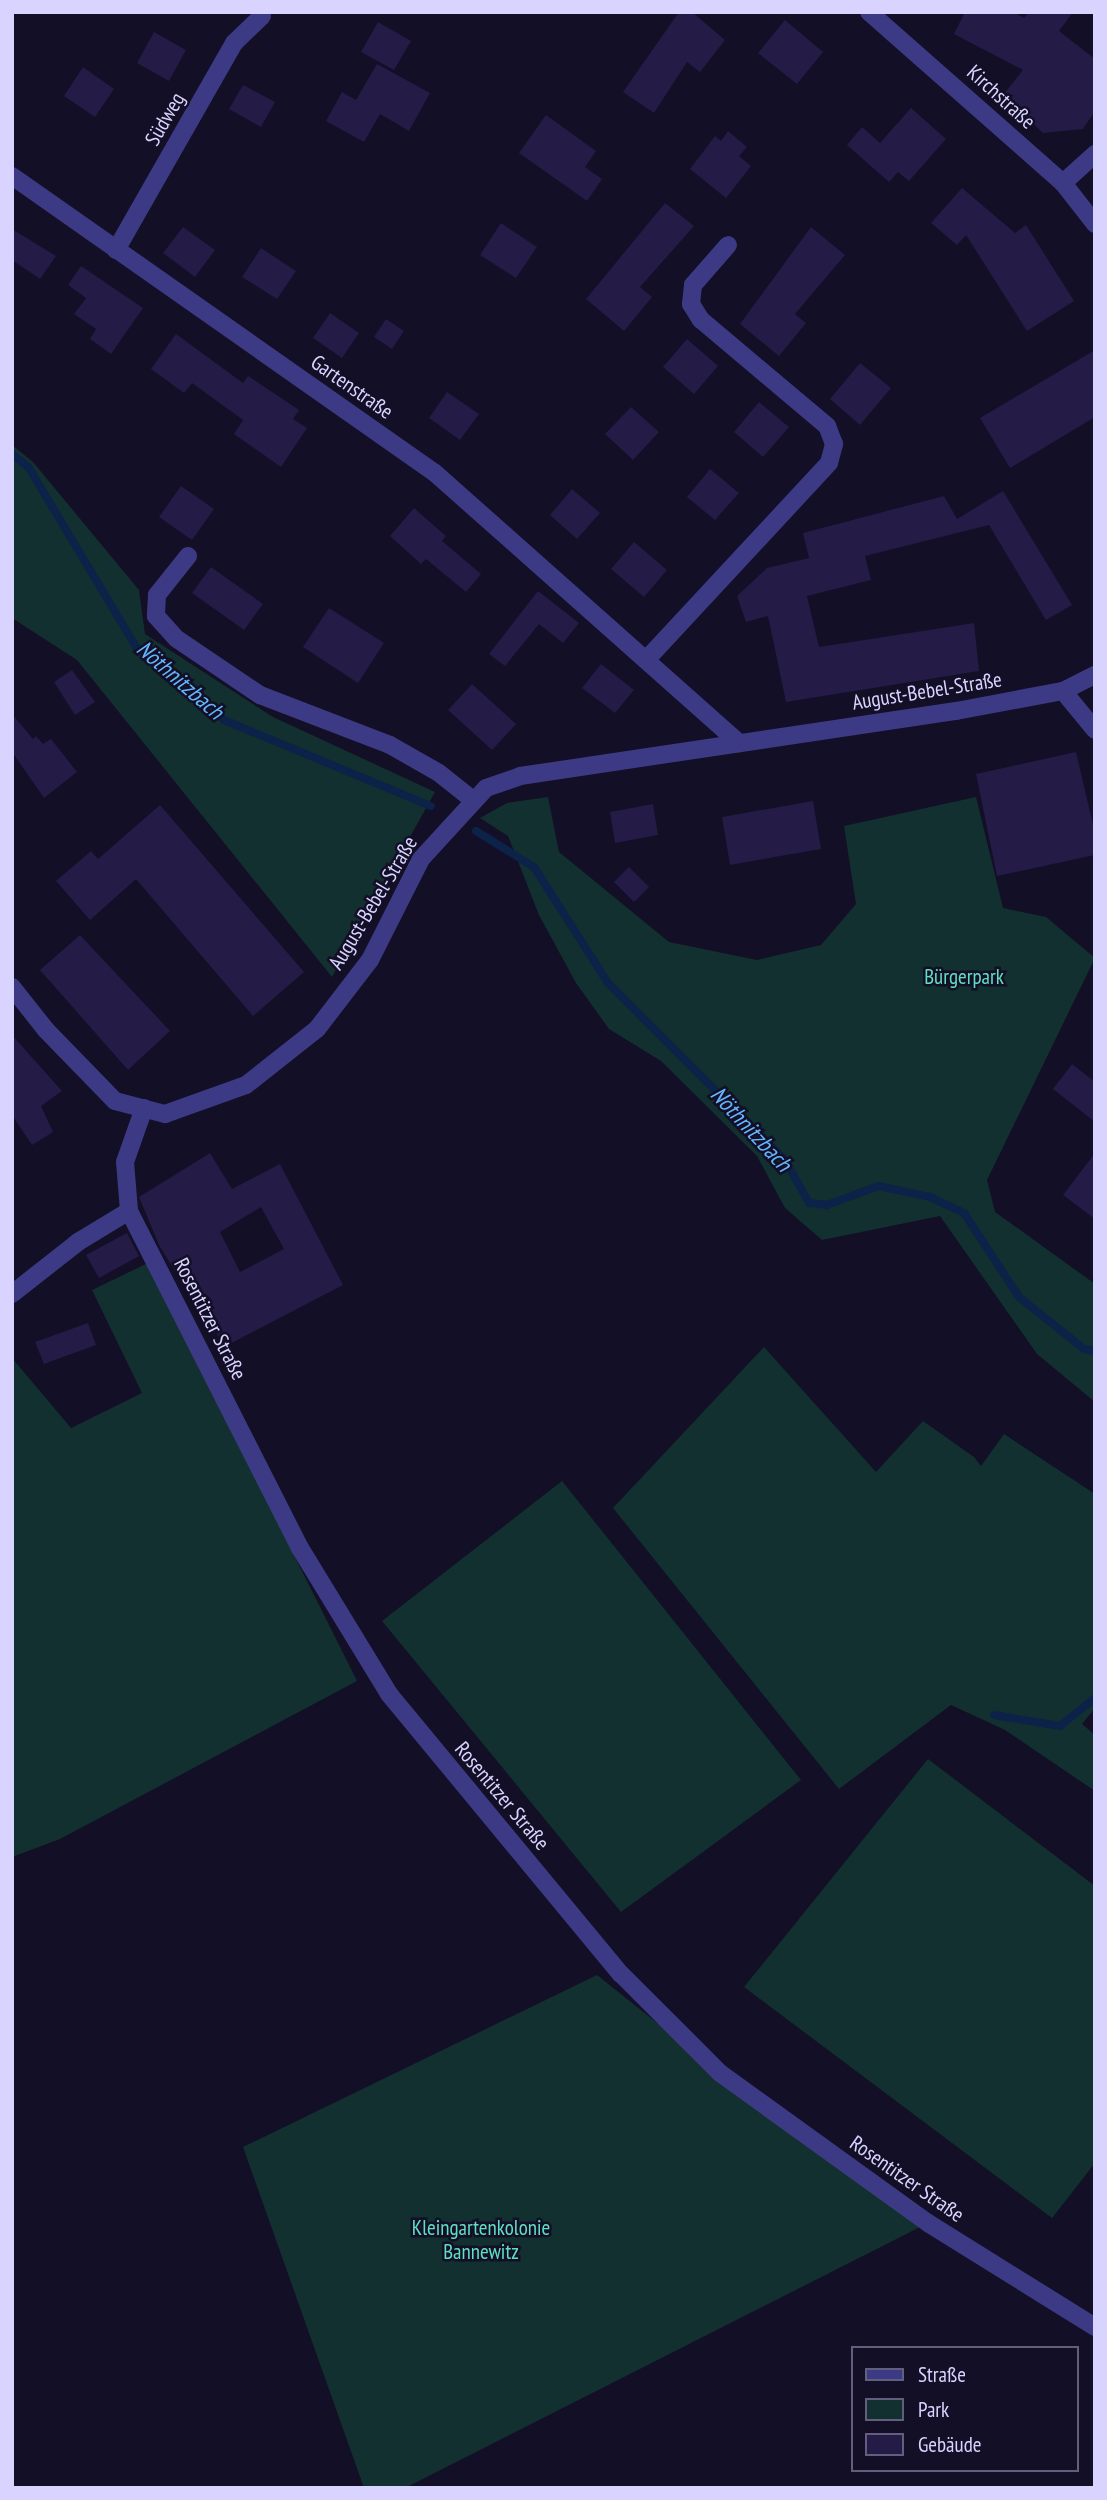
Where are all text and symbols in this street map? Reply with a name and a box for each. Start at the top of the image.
street label: Kirchstraße [962,60,1040,134]
street label: Südweg [140,88,190,150]
street label: Gartenstraße [306,350,398,424]
water label: Nöthnitzbach [131,635,229,725]
street label: August-Bebel-Straße [850,667,1004,715]
street label: August-Bebel-Straße [323,832,423,974]
park label: Bürgerpark [924,964,1004,990]
water label: Nöthnitzbach [705,1081,797,1177]
street label: Rosentitzer Straße [168,1254,252,1384]
street label: Rosentitzer Straße [449,1737,555,1855]
street label: Rosentitzer Straße [845,2130,969,2228]
park label: Kleingartenkolonie Bannewitz [412,2215,550,2265]
legend [852,2346,1079,2472]
text: Straße [918,2361,966,2388]
text: Park [918,2396,949,2423]
text: Gebäude [918,2431,981,2458]

